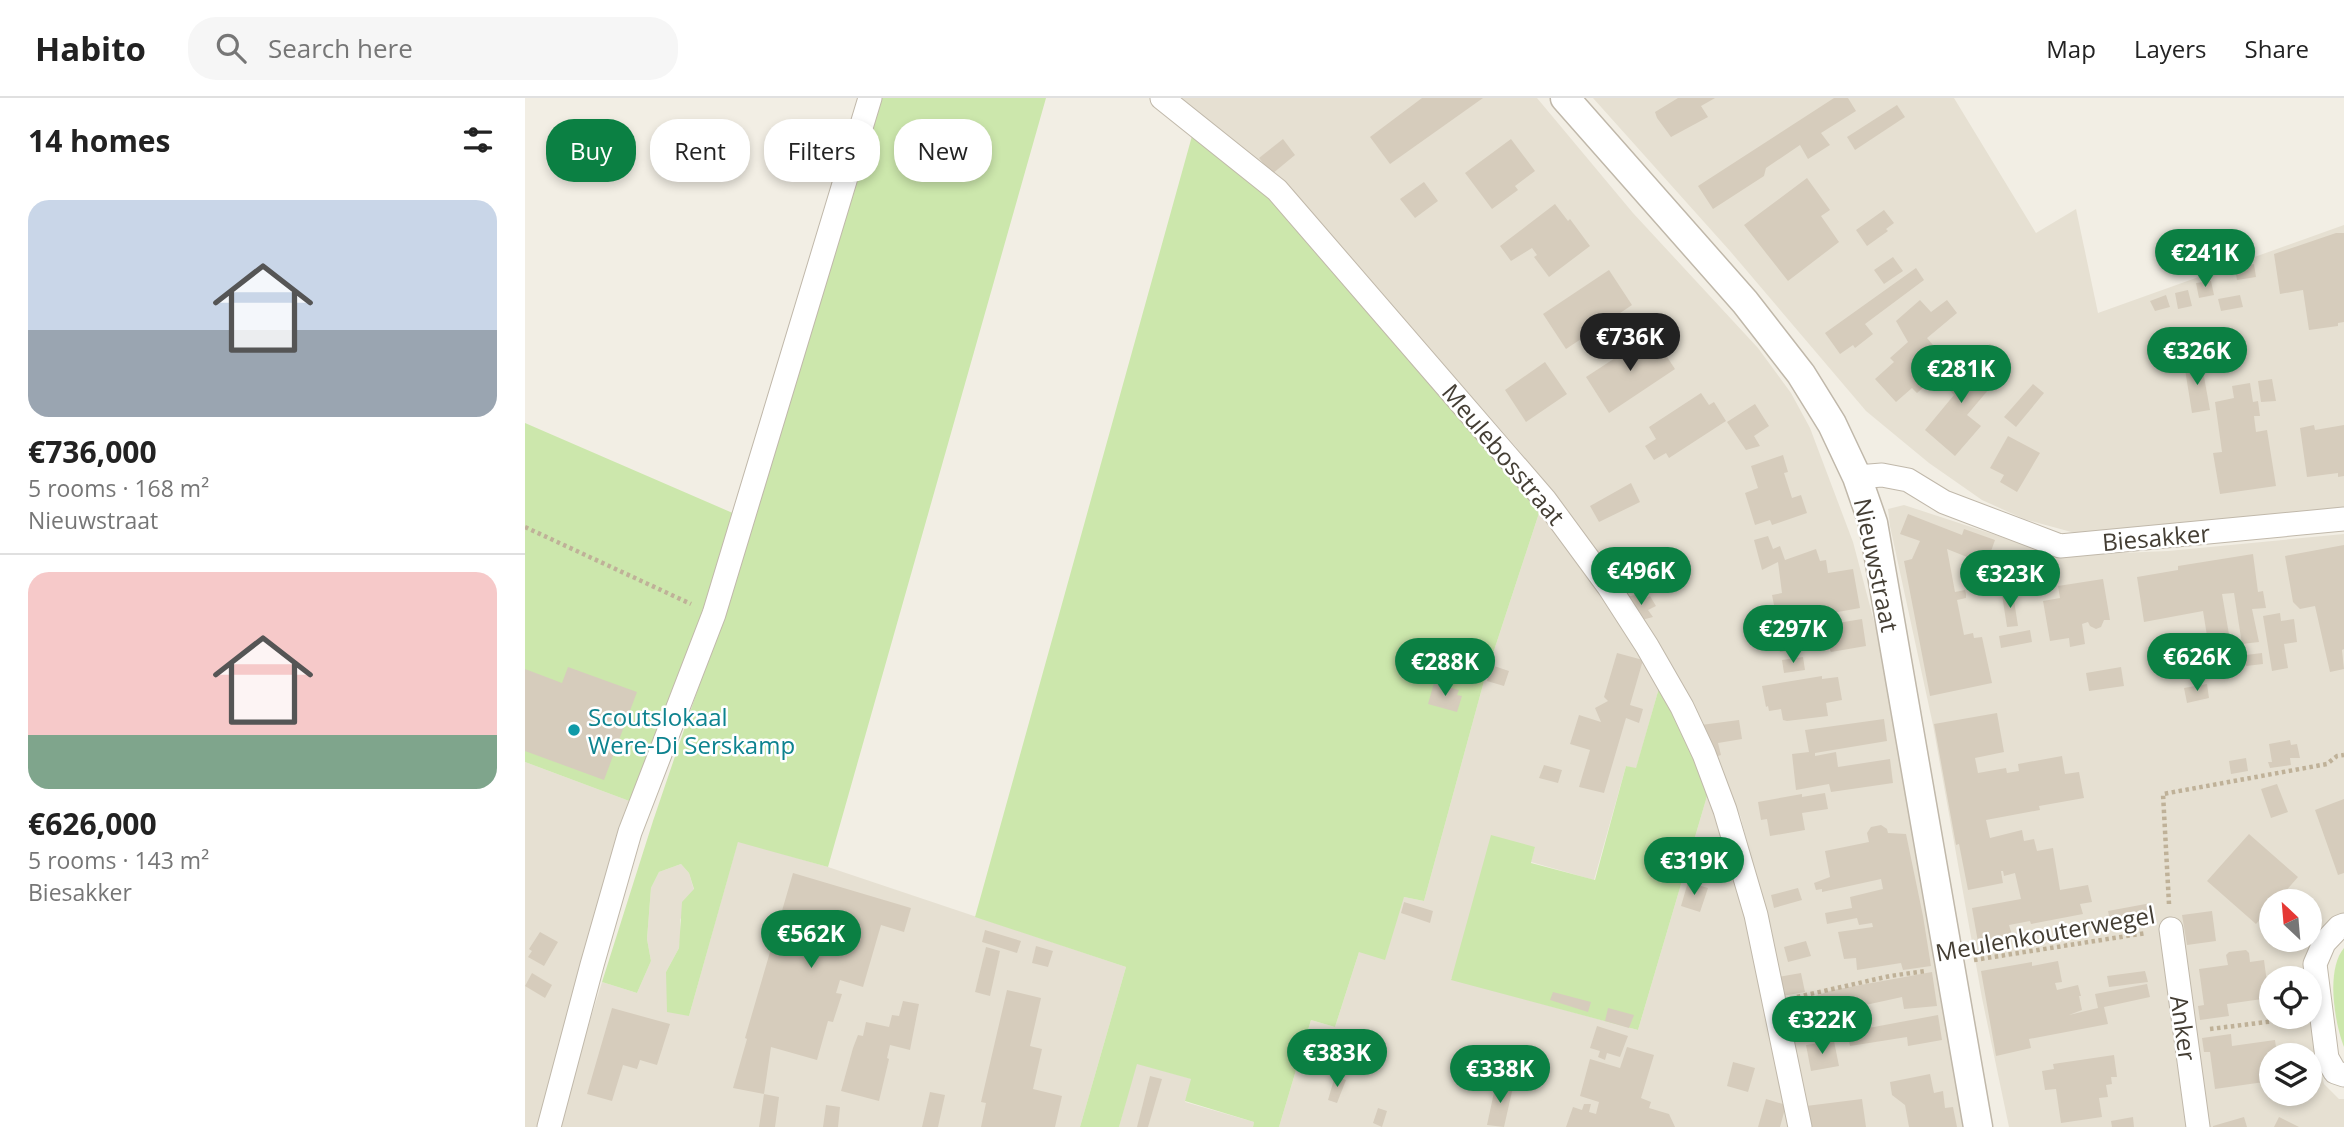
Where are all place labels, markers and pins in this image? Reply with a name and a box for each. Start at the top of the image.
pin: €241K [2156,230,2254,289]
pin: €736K [1581,314,1679,373]
pin: €326K [2148,328,2246,387]
pin: €281K [1912,345,2010,405]
pin: €496K [1592,547,1690,607]
pin: €323K [1961,550,2059,610]
pin: €297K [1744,606,1842,665]
pin: €626K [2148,634,2246,693]
pin: €288K [1396,638,1494,698]
place label: Scoutslokaal Were-Di Serskamp [588,700,795,761]
marker: Scoutslokaal Were-Di Serskamp [566,722,582,738]
pin: €319K [1645,838,1743,897]
pin: €562K [762,910,860,970]
pin: €322K [1773,996,1871,1056]
pin: €383K [1288,1030,1386,1089]
pin: €338K [1451,1046,1549,1105]

